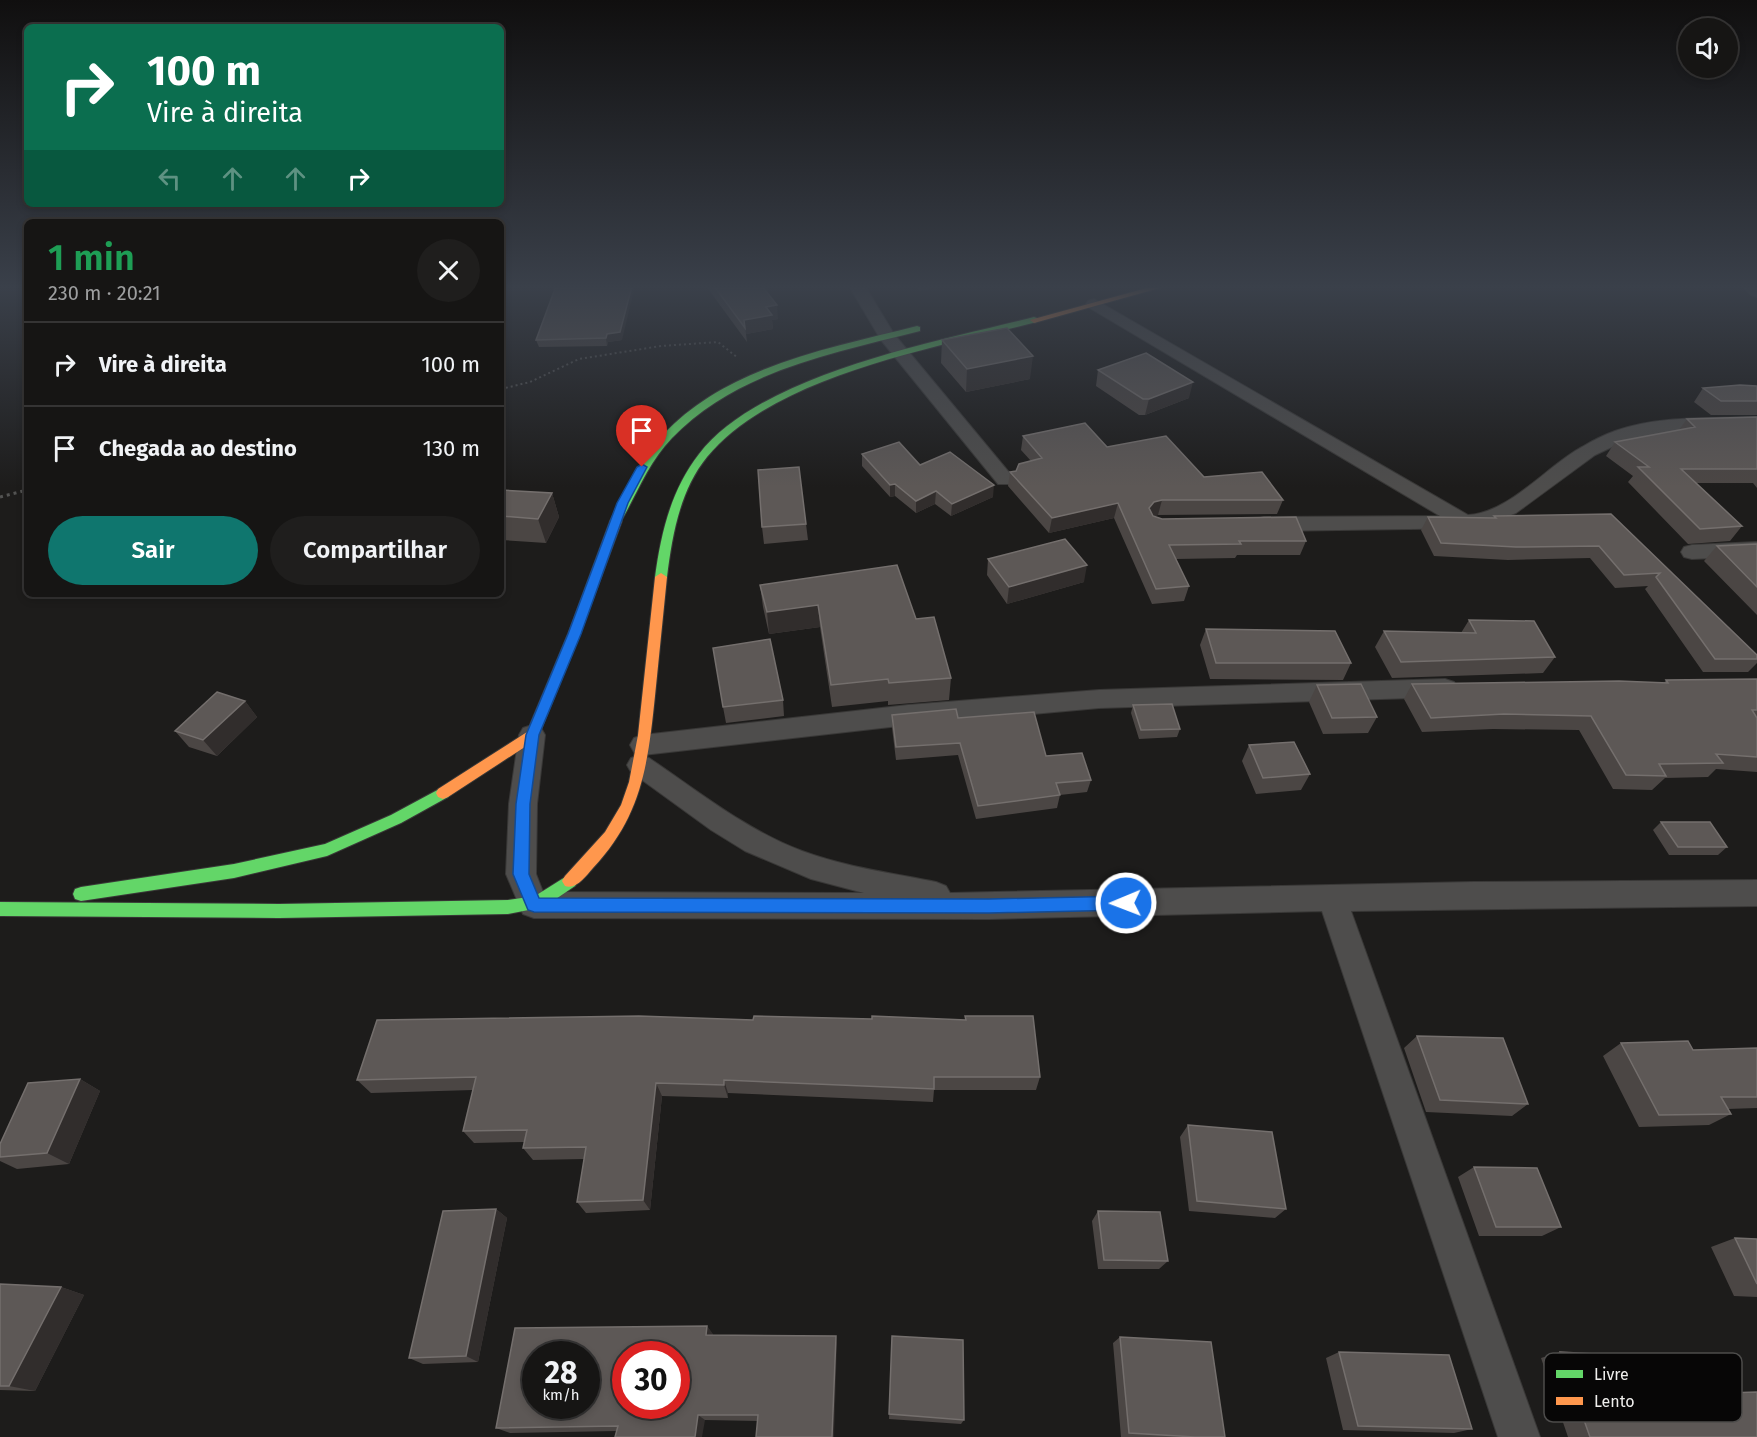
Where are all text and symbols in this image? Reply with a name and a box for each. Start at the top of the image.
map controls [1678,18,1738,78]
button: sound [1678,18,1738,78]
text: 100 m [147,46,261,96]
icon: right [48,48,126,126]
text: Vire à direita [147,97,303,129]
icon: left [153,162,186,195]
icon: ahead [216,162,249,195]
icon: ahead [279,162,312,195]
icon: right [342,162,375,195]
text: 1 min [48,236,135,280]
button: close [417,239,480,302]
text: 230 m · 20:21 [48,281,161,305]
icon: right [48,348,81,381]
text: Vire à direita [99,351,227,378]
text: 100 m [421,351,480,378]
pin [616,405,667,467]
icon: arrive [625,414,658,447]
icon: arrive [48,432,81,465]
text: Chegada ao destino [99,435,297,462]
text: 130 m [423,435,480,462]
button: Sair [48,516,258,585]
button: Compartilhar [270,516,480,585]
position arrow [1094,871,1158,935]
speed limit sign: 30 [612,1341,690,1419]
legend [1544,1353,1742,1422]
text: 28 [545,1355,577,1391]
text: Livre [1594,1365,1629,1384]
text: km/h [542,1386,580,1404]
text: Lento [1594,1392,1635,1411]

